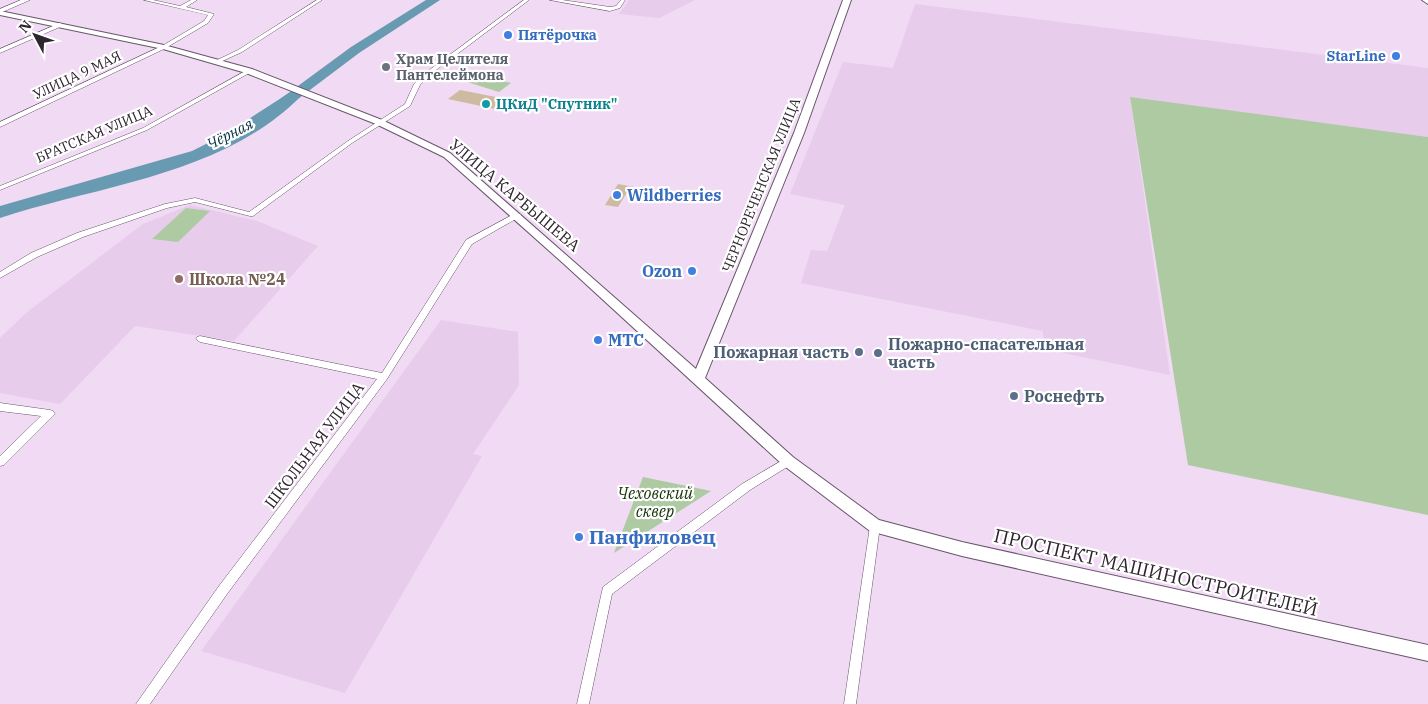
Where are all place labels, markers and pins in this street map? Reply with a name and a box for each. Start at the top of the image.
place label: Пятёрочка [518,26,597,44]
marker: Пятёрочка [502,29,514,41]
place label: StarLine [1327,47,1386,65]
place label: Храм Целителя Пантелеймона [396,50,509,84]
marker: StarLine [1390,50,1402,62]
marker: Храм Целителя Пантелеймона [380,61,392,73]
place label: ЦКиД "Спутник" [496,95,617,113]
marker: ЦКиД "Спутник" [480,98,492,110]
place label: Wildberries [627,185,721,205]
marker: Wildberries [611,189,623,201]
place label: Ozon [642,261,682,281]
marker: Ozon [686,265,698,277]
place label: Школа №24 [189,269,286,289]
marker: Школа №24 [173,273,185,285]
place label: МТС [608,330,644,350]
marker: МТС [592,334,604,346]
place label: Пожарно-спасательная часть [888,334,1084,372]
place label: Пожарная часть [713,342,849,362]
marker: Пожарная часть [853,346,865,358]
marker: Пожарно-спасательная часть [872,347,884,359]
place label: Роснефть [1024,386,1104,406]
marker: Роснефть [1008,390,1020,402]
place label: Панфиловец [589,525,716,549]
marker: Панфиловец [573,531,585,543]

